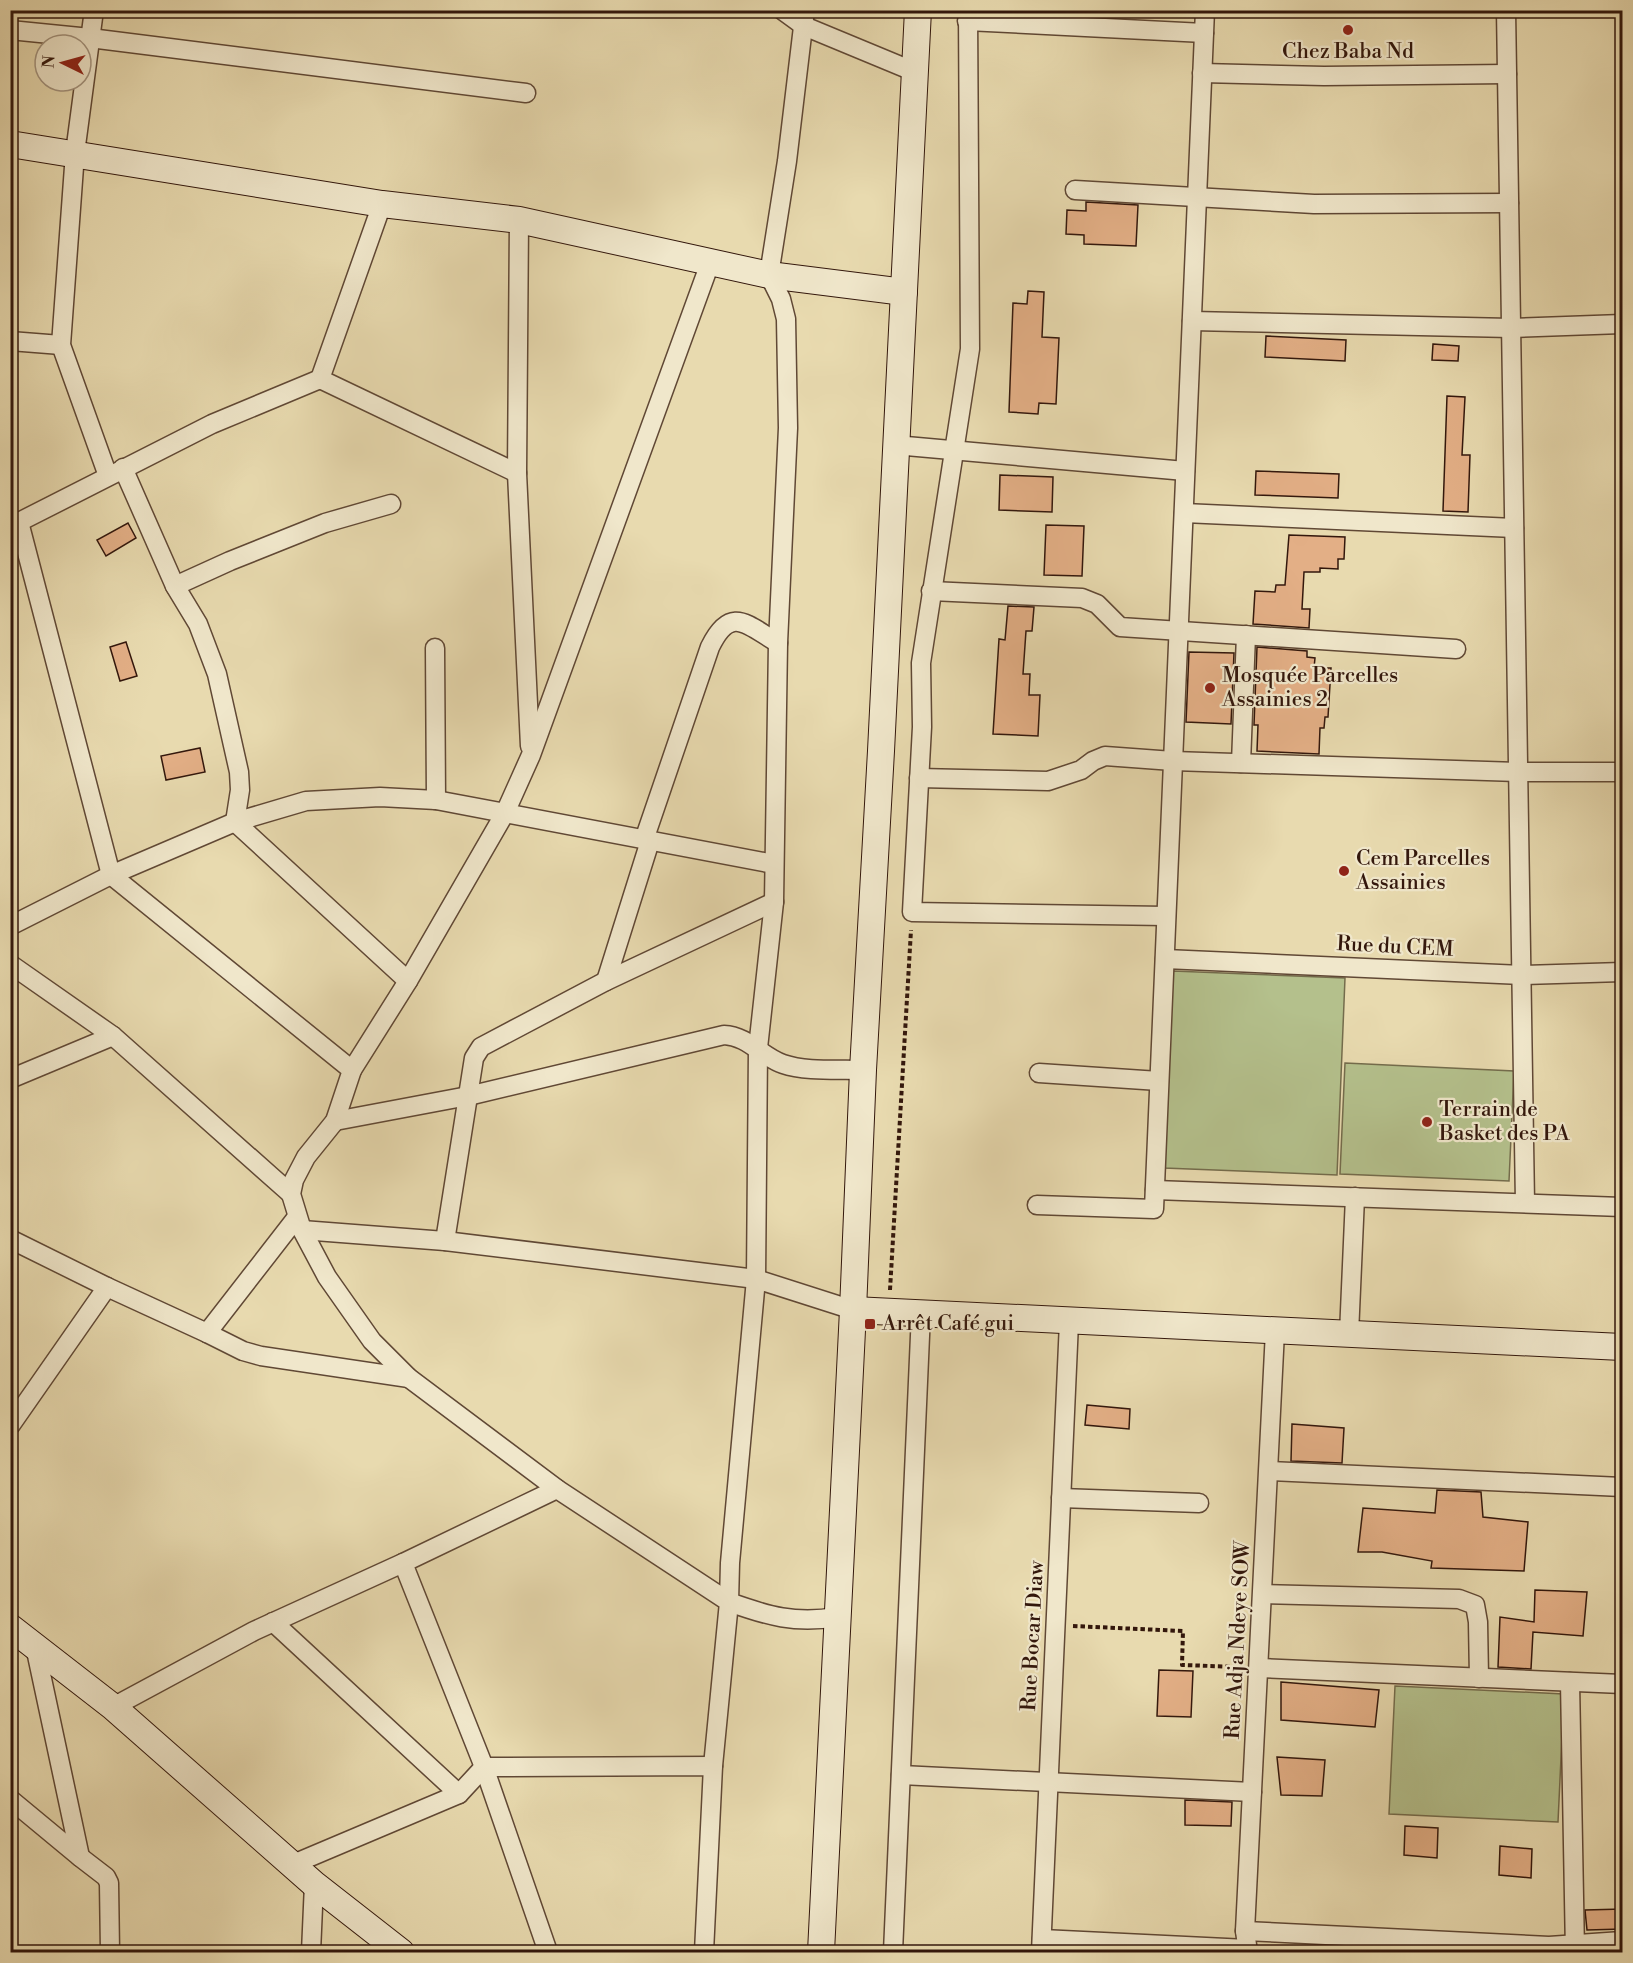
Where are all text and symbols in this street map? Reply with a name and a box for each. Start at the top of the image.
marker: Chez Baba Nd [1341,23,1355,37]
north arrow [33,33,93,93]
place label: Chez Baba Nd [1282,39,1414,65]
text: N [39,54,60,69]
place label: Mosquée Parcelles Assainies 2 [1221,663,1398,713]
marker: Mosquée Parcelles Assainies 2 [1203,681,1217,695]
place label: Cem Parcelles Assainies [1355,846,1490,896]
marker: Cem Parcelles Assainies [1337,864,1351,878]
street label: Rue du CEM [1336,931,1455,963]
place label: Terrain de Basket des PA [1438,1097,1570,1147]
marker: Terrain de Basket des PA [1420,1115,1434,1129]
place label: Arrêt Café gui [881,1311,1014,1337]
marker: Arrêt Café gui [863,1317,877,1331]
street label: Rue Adja Ndeye SOW [1220,1539,1256,1740]
street label: Rue Bocar Diaw [1016,1559,1050,1712]

